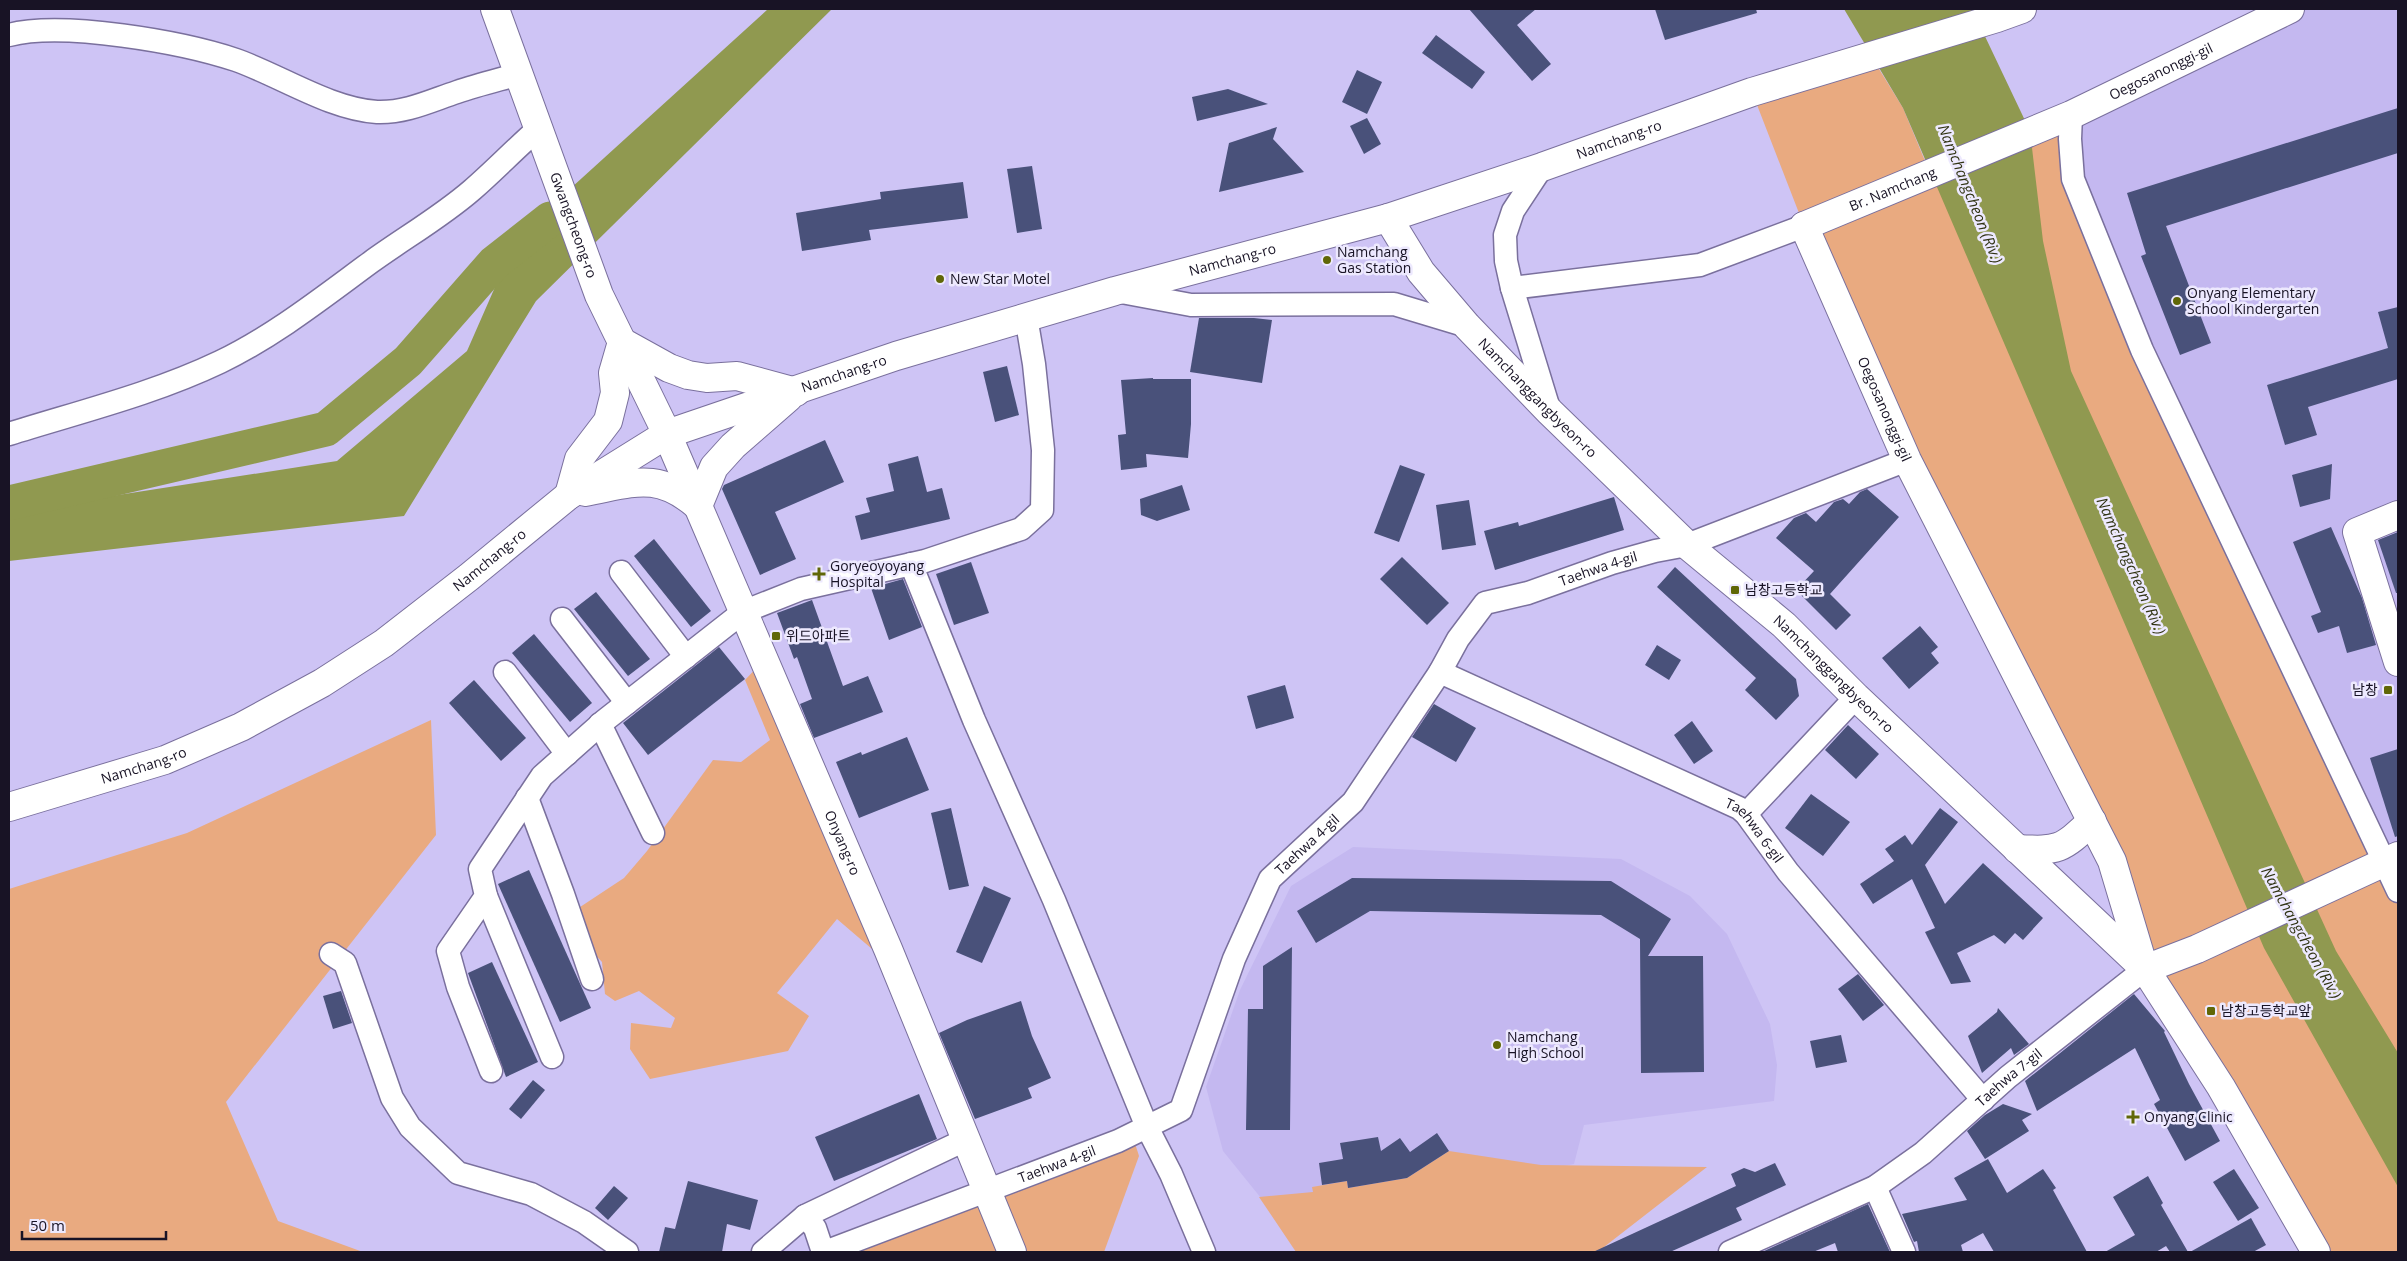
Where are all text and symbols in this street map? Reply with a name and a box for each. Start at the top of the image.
street label: Oegosanonggi-gil [2106,38,2216,104]
street label: Namchang-ro [1574,115,1664,163]
water label: Namchangcheon (Riv.) [1934,121,2008,266]
street label: Br. Namchang [1846,162,1939,215]
street label: Gwangcheong-ro [546,169,602,281]
street label: Namchang-ro [1187,238,1278,280]
place label: Namchang Gas Station [1337,242,1411,277]
marker: Namchang Gas Station [1321,254,1333,266]
place label: New Star Motel [950,269,1050,288]
marker: New Star Motel [934,273,946,285]
place label: Onyang Elementary School Kindergarten [2187,283,2319,318]
marker: Onyang Elementary School Kindergarten [2171,295,2183,307]
street label: Namchanggangbyeon-ro [1474,334,1601,462]
street label: Namchang-ro [798,350,889,397]
street label: Oegosanonggi-gil [1854,353,1916,464]
water label: Namchangcheon (Riv.) [2093,494,2171,637]
street label: Namchang-ro [449,524,530,595]
street label: Taehwa 4-gil [1556,546,1639,590]
place label: Goryeoyoyang Hospital [830,556,924,591]
marker: Goryeoyoyang Hospital [812,567,826,581]
place label: 남창고등학교 [1745,580,1822,599]
marker: 남창고등학교 [1729,584,1741,596]
street label: Namchanggangbyeon-ro [1770,610,1898,737]
place label: 위드아파트 [786,626,851,645]
marker: 위드아파트 [770,630,782,642]
place label: 남창 [2352,680,2378,699]
marker: 남창 [2382,684,2394,696]
street label: Namchang-ro [98,742,189,788]
street label: Taehwa 6-gil [1722,793,1788,866]
street label: Onyang-ro [821,807,865,878]
street label: Taehwa 4-gil [1271,809,1343,879]
water label: Namchangcheon (Riv.) [2257,863,2346,1002]
place label: 남창고등학교앞 [2221,1001,2311,1020]
marker: 남창고등학교앞 [2205,1005,2217,1017]
place label: Namchang High School [1507,1027,1584,1062]
marker: Namchang High School [1491,1039,1503,1051]
street label: Taehwa 7-gil [1971,1044,2046,1111]
place label: Onyang Clinic [2144,1107,2233,1126]
marker: Onyang Clinic [2126,1110,2140,1124]
street label: Taehwa 4-gil [1015,1140,1098,1187]
scale bar [22,1208,166,1240]
text: 50 m [30,1215,65,1235]

